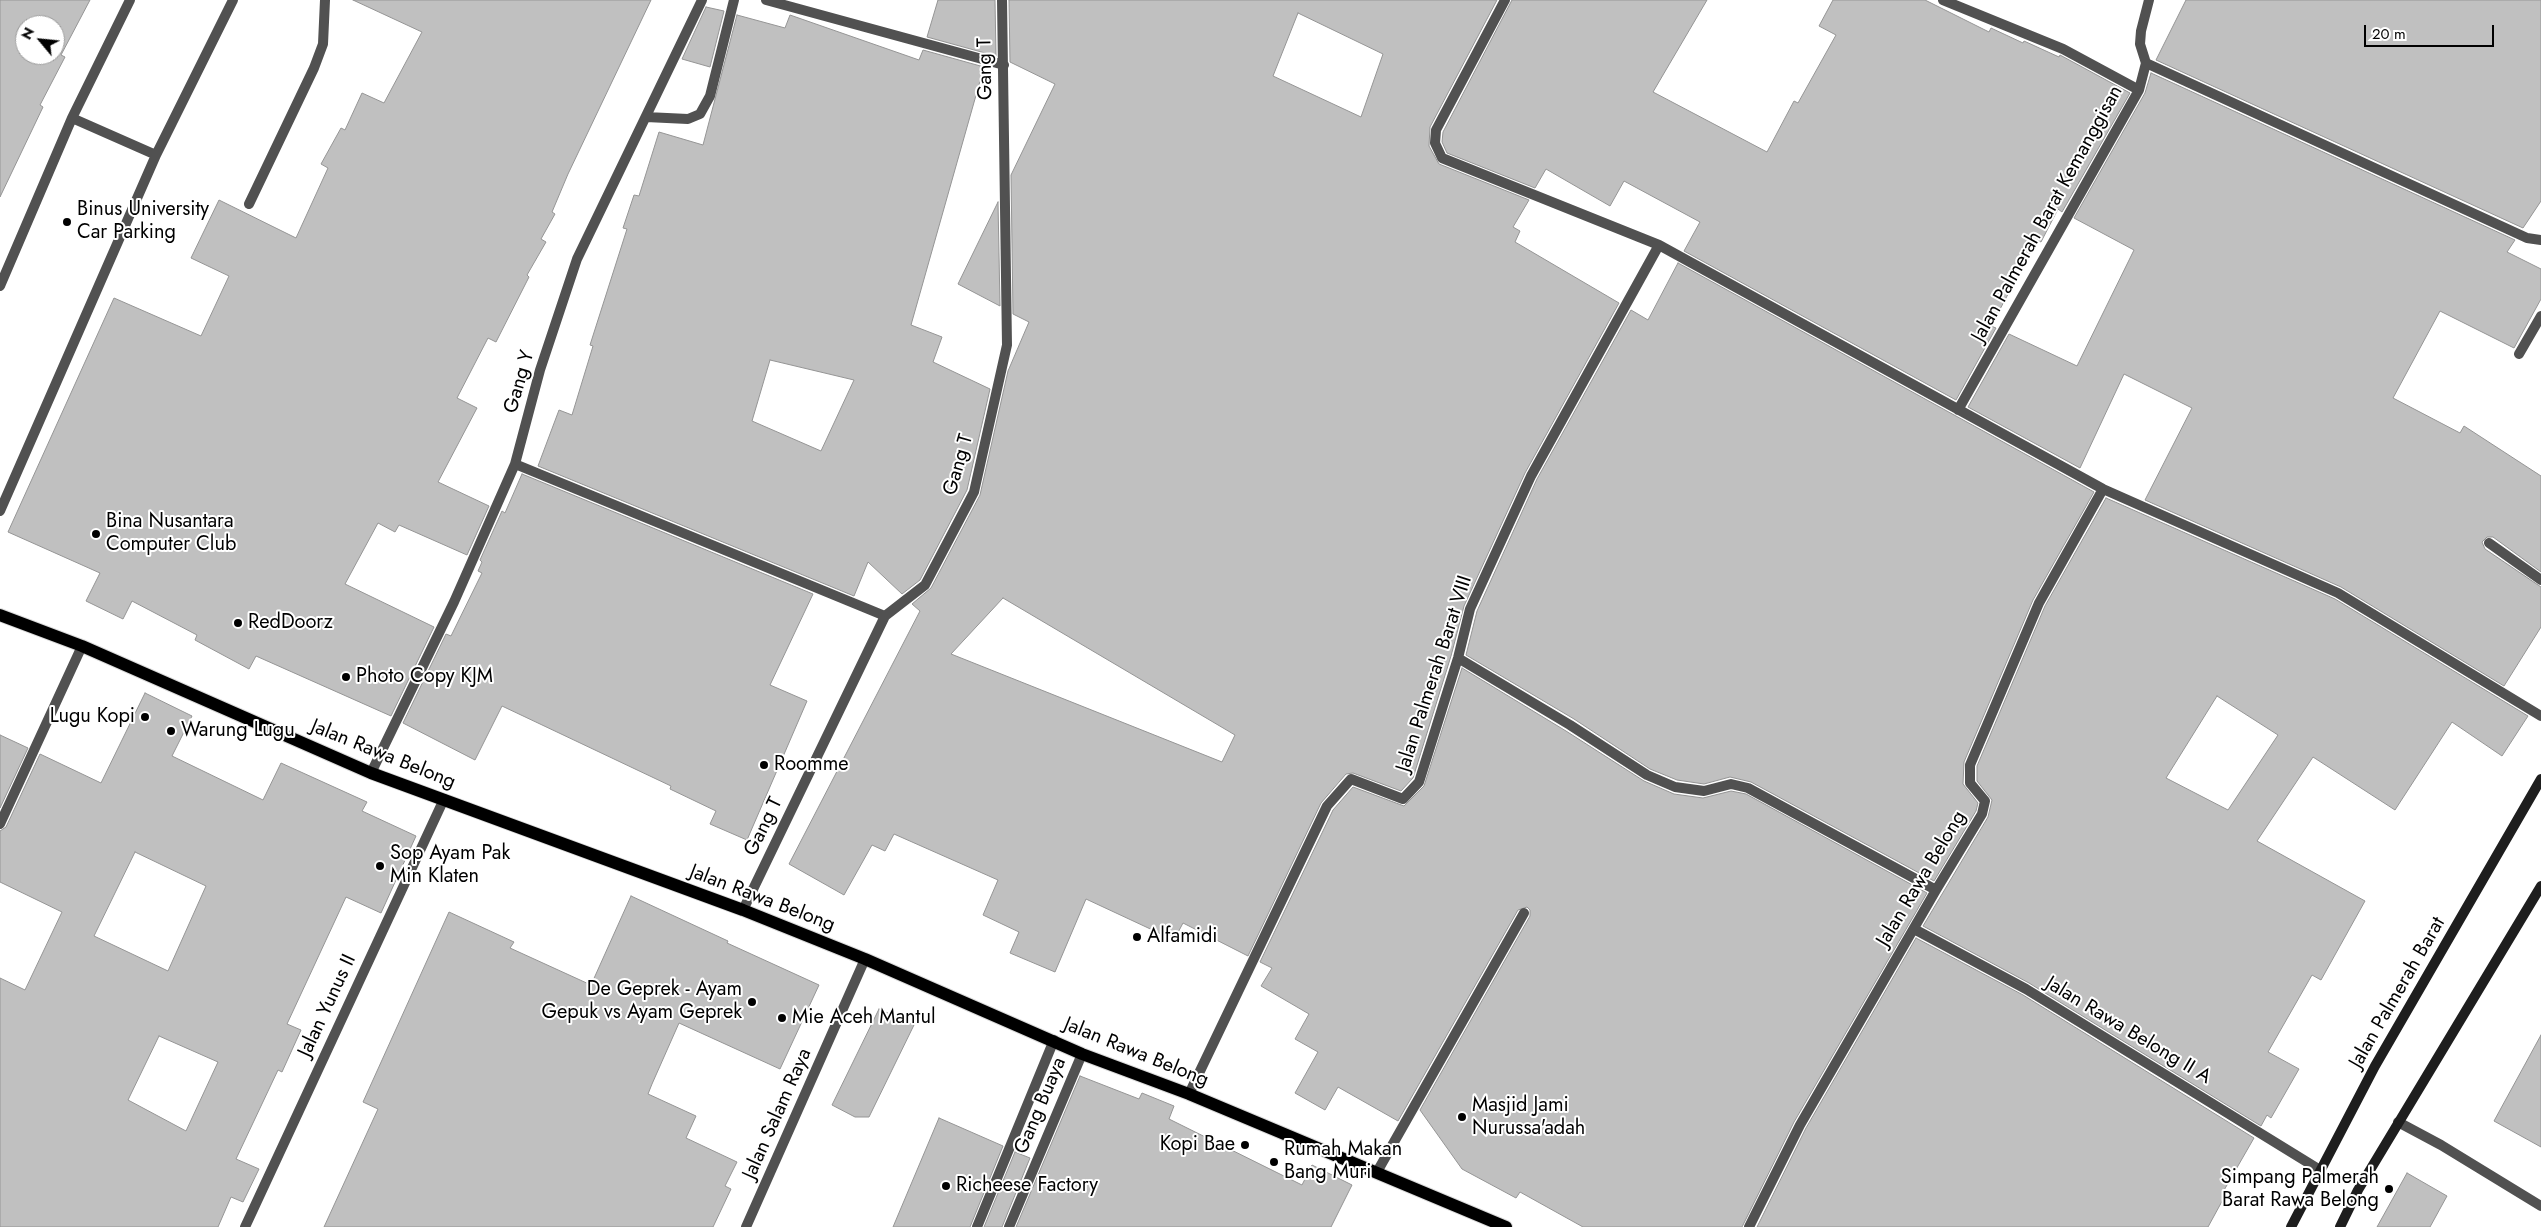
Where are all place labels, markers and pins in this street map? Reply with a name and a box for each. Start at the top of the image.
place label: Binus University Car Parking [77,198,209,245]
marker: Binus University Car Parking [61,216,73,228]
place label: Bina Nusantara Computer Club [106,510,236,557]
marker: Bina Nusantara Computer Club [90,528,102,540]
place label: RedDoorz [248,611,333,635]
marker: RedDoorz [232,617,244,629]
place label: Photo Copy KJM [356,665,493,689]
marker: Photo Copy KJM [340,671,352,683]
place label: Lugu Kopi [50,705,135,729]
marker: Lugu Kopi [139,711,151,723]
place label: Warung Lugu [181,719,295,743]
marker: Warung Lugu [165,725,177,737]
place label: Roomme [774,753,849,777]
marker: Roomme [758,759,770,771]
place label: Sop Ayam Pak Min Klaten [390,842,510,889]
marker: Sop Ayam Pak Min Klaten [374,860,386,872]
place label: Alfamidi [1147,925,1218,949]
marker: Alfamidi [1131,931,1143,943]
place label: De Geprek - Ayam Gepuk vs Ayam Geprek [542,978,742,1025]
marker: De Geprek - Ayam Gepuk vs Ayam Geprek [746,996,758,1008]
place label: Mie Aceh Mantul [792,1006,935,1030]
marker: Mie Aceh Mantul [776,1012,788,1024]
place label: Masjid Jami Nurussa'adah [1472,1094,1585,1141]
marker: Masjid Jami Nurussa'adah [1456,1111,1468,1123]
place label: Kopi Bae [1160,1133,1235,1157]
place label: Rumah Makan Bang Muri [1284,1138,1402,1185]
marker: Kopi Bae [1239,1139,1251,1151]
marker: Rumah Makan Bang Muri [1268,1156,1280,1168]
place label: Simpang Palmerah Barat Rawa Belong [2221,1166,2379,1213]
place label: Richeese Factory [956,1174,1098,1198]
marker: Richeese Factory [940,1180,952,1192]
marker: Simpang Palmerah Barat Rawa Belong [2383,1183,2395,1195]

